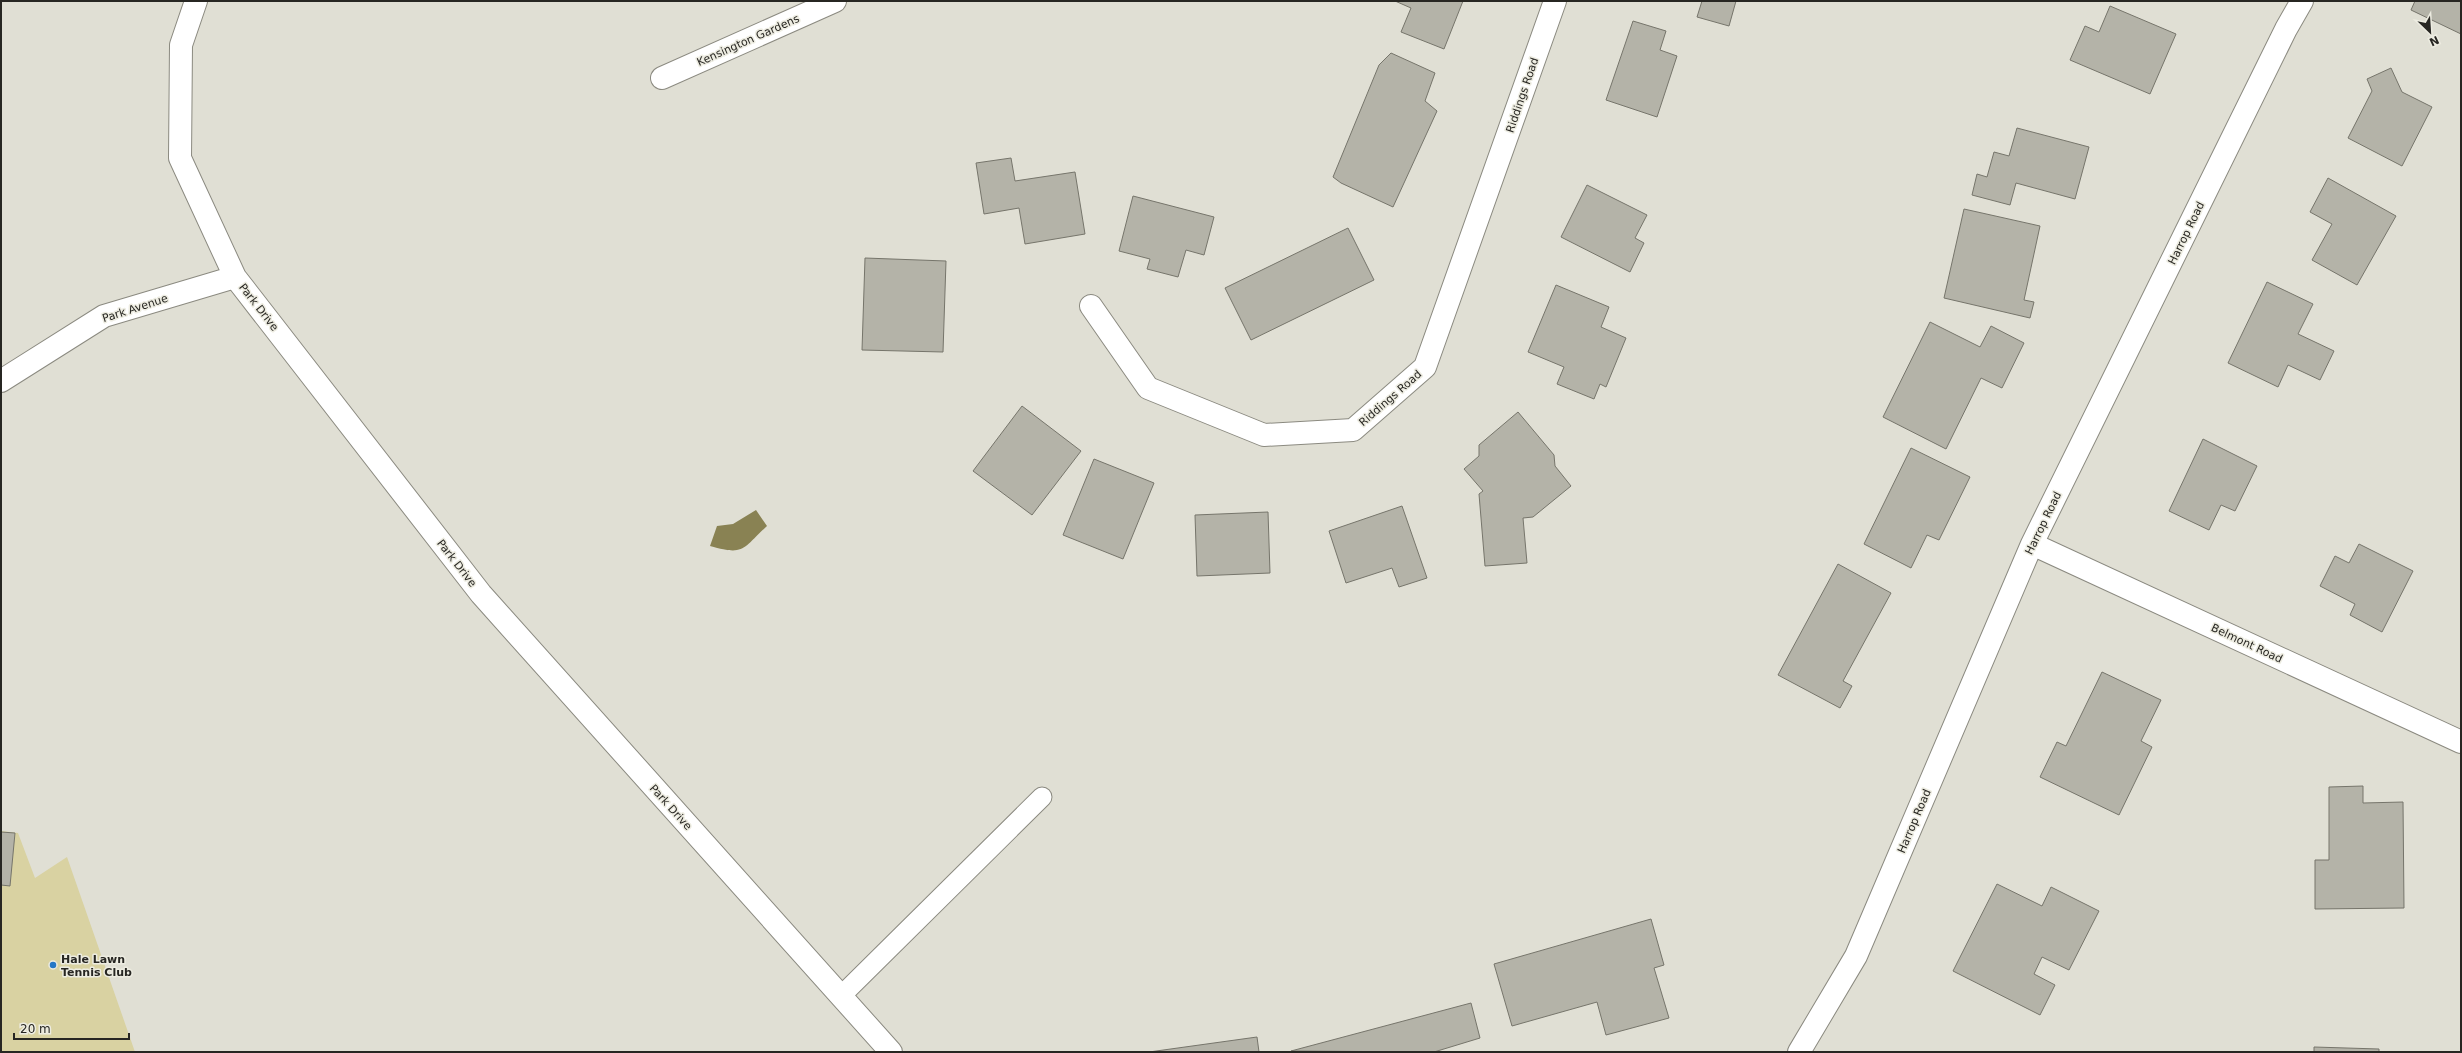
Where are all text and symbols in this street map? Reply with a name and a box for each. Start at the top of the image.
street label: Kensington Gardens [695,12,802,69]
north arrow [2410,12,2450,52]
text: N [2427,33,2441,48]
street label: Riddings Road [1504,56,1541,134]
street label: Harrop Road [2166,200,2207,267]
street label: Park Drive [236,281,281,334]
street label: Park Avenue [101,292,170,325]
street label: Riddings Road [1356,368,1424,429]
street label: Harrop Road [2023,490,2064,557]
street label: Park Drive [434,537,479,590]
street label: Belmont Road [2209,621,2285,666]
street label: Park Drive [647,782,695,833]
street label: Harrop Road [1895,787,1934,855]
place label: Hale Lawn Tennis Club [61,953,132,979]
marker: Hale Lawn Tennis Club [48,960,58,970]
scale bar [14,1015,129,1041]
text: 20 m [20,1022,51,1036]

